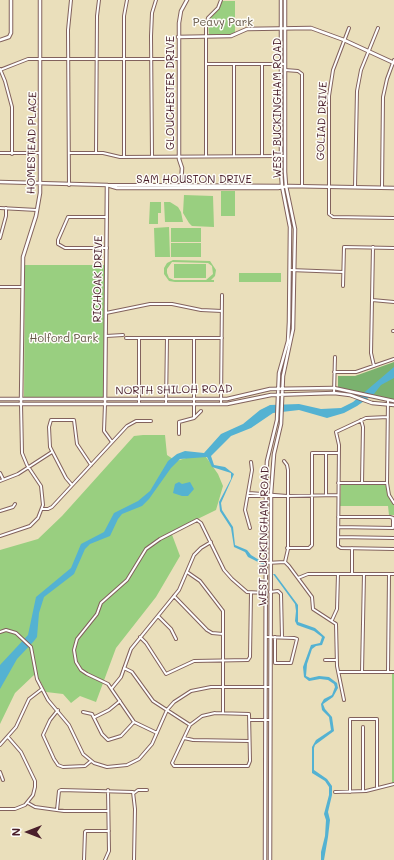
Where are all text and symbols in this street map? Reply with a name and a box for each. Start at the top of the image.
park label: Peavy Park [193,16,253,30]
street label: GLOUCHESTER DRIVE [164,36,178,150]
street label: WEST BUCKINGHAM ROAD [271,38,285,178]
street label: GOLIAD DRIVE [314,81,330,161]
street label: HOMESTEAD PLACE [25,92,39,194]
street label: SAM HOUSTON DRIVE [136,173,252,187]
street label: RICHOAK DRIVE [91,235,105,323]
park label: Holford Park [30,332,98,346]
street label: NORTH SHILOH ROAD [115,382,233,398]
street label: WEST BUCKINGHAM ROAD [256,466,272,606]
north arrow [8,812,48,852]
text: N [8,828,23,836]

